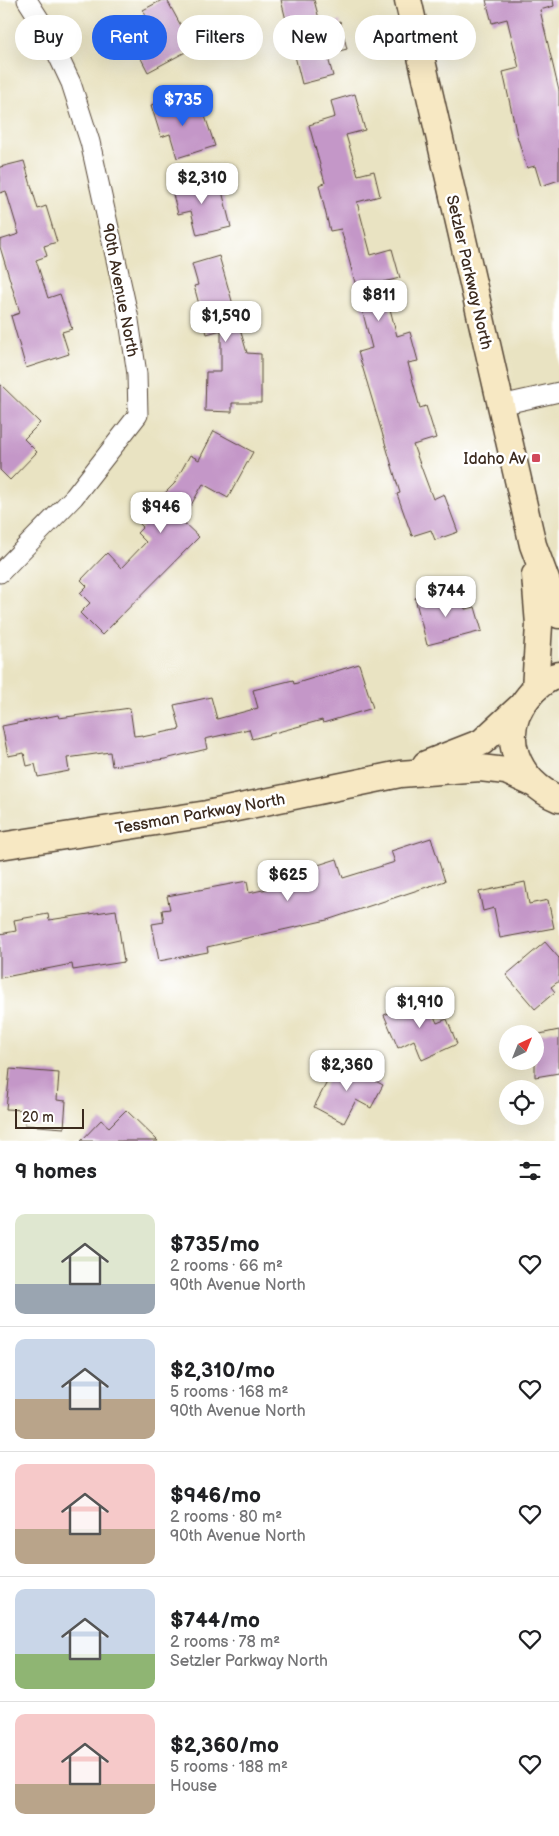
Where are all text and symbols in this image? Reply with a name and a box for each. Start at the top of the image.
chip: Buy [15,15,82,60]
chip: Rent [92,15,167,60]
chip: Filters [177,15,263,60]
chip: New [273,15,345,60]
chip: Apartment [355,15,476,60]
pin: $735 [153,84,213,127]
text: $735 [164,91,202,110]
pin: $2,310 [161,162,243,205]
text: $2,310 [177,169,227,188]
street label: Setzler Parkway North [442,193,496,352]
street label: 90th Avenue North [97,222,142,359]
pin: $811 [349,280,409,322]
text: $811 [362,286,396,305]
pin: $1,590 [185,300,267,343]
text: $1,590 [201,307,251,326]
place label: Idaho Av [464,450,526,469]
marker: Idaho Av [530,452,542,464]
pin: $946 [131,492,191,534]
text: $946 [141,498,181,517]
pin: $744 [416,576,476,618]
text: $744 [427,582,465,601]
street label: Tessman Parkway North [114,790,287,839]
pin: $625 [258,860,318,902]
text: $625 [268,866,308,885]
pin: $1,910 [379,986,461,1029]
text: $1,910 [397,993,443,1012]
north arrow [499,1025,544,1070]
map controls [499,1025,544,1125]
pin: $2,360 [306,1050,388,1092]
text: $2,360 [321,1056,373,1075]
button: locate [499,1080,544,1125]
scale bar [15,1106,84,1129]
text: 20 m [22,1109,54,1126]
icon: filters [516,1157,544,1185]
text: 9 homes [15,1159,97,1184]
text: $735/mo [170,1232,260,1257]
icon: home [55,1234,115,1294]
icon: heart [516,1250,544,1278]
text: 2 rooms · 66 m² [170,1257,283,1276]
text: 90th Avenue North [170,1276,306,1295]
text: $2,310/mo [170,1358,275,1383]
icon: home [55,1359,115,1419]
icon: heart [516,1375,544,1403]
text: 5 rooms · 168 m² [170,1383,288,1402]
text: 90th Avenue North [170,1402,306,1421]
text: $946/mo [170,1483,261,1508]
icon: home [55,1484,115,1544]
icon: heart [516,1500,544,1528]
text: 2 rooms · 80 m² [170,1508,282,1527]
text: 90th Avenue North [170,1527,306,1546]
text: $744/mo [170,1608,260,1633]
icon: home [55,1609,115,1669]
icon: heart [516,1625,544,1653]
text: 2 rooms · 78 m² [170,1633,280,1652]
text: Setzler Parkway North [170,1652,328,1671]
text: $2,360/mo [170,1733,279,1758]
icon: home [55,1734,115,1794]
icon: heart [516,1750,544,1778]
text: 5 rooms · 188 m² [170,1758,288,1777]
text: House [170,1777,217,1796]

